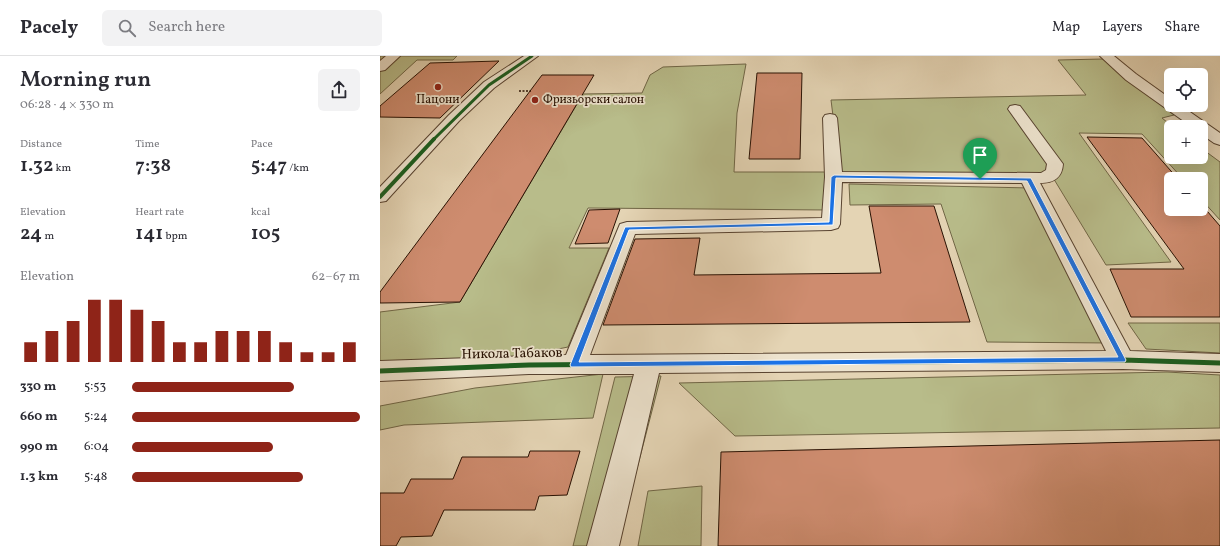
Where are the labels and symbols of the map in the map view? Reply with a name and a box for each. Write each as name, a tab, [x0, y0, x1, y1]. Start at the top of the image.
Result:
marker: Пацони	[433, 82, 443, 92]
place label: Пацони	[416, 92, 460, 108]
place label: Фризьорски салон	[543, 92, 644, 108]
marker: Фризьорски салон	[530, 95, 540, 105]
pin	[963, 138, 997, 179]
street label: Никола Табаков	[461, 344, 563, 364]

